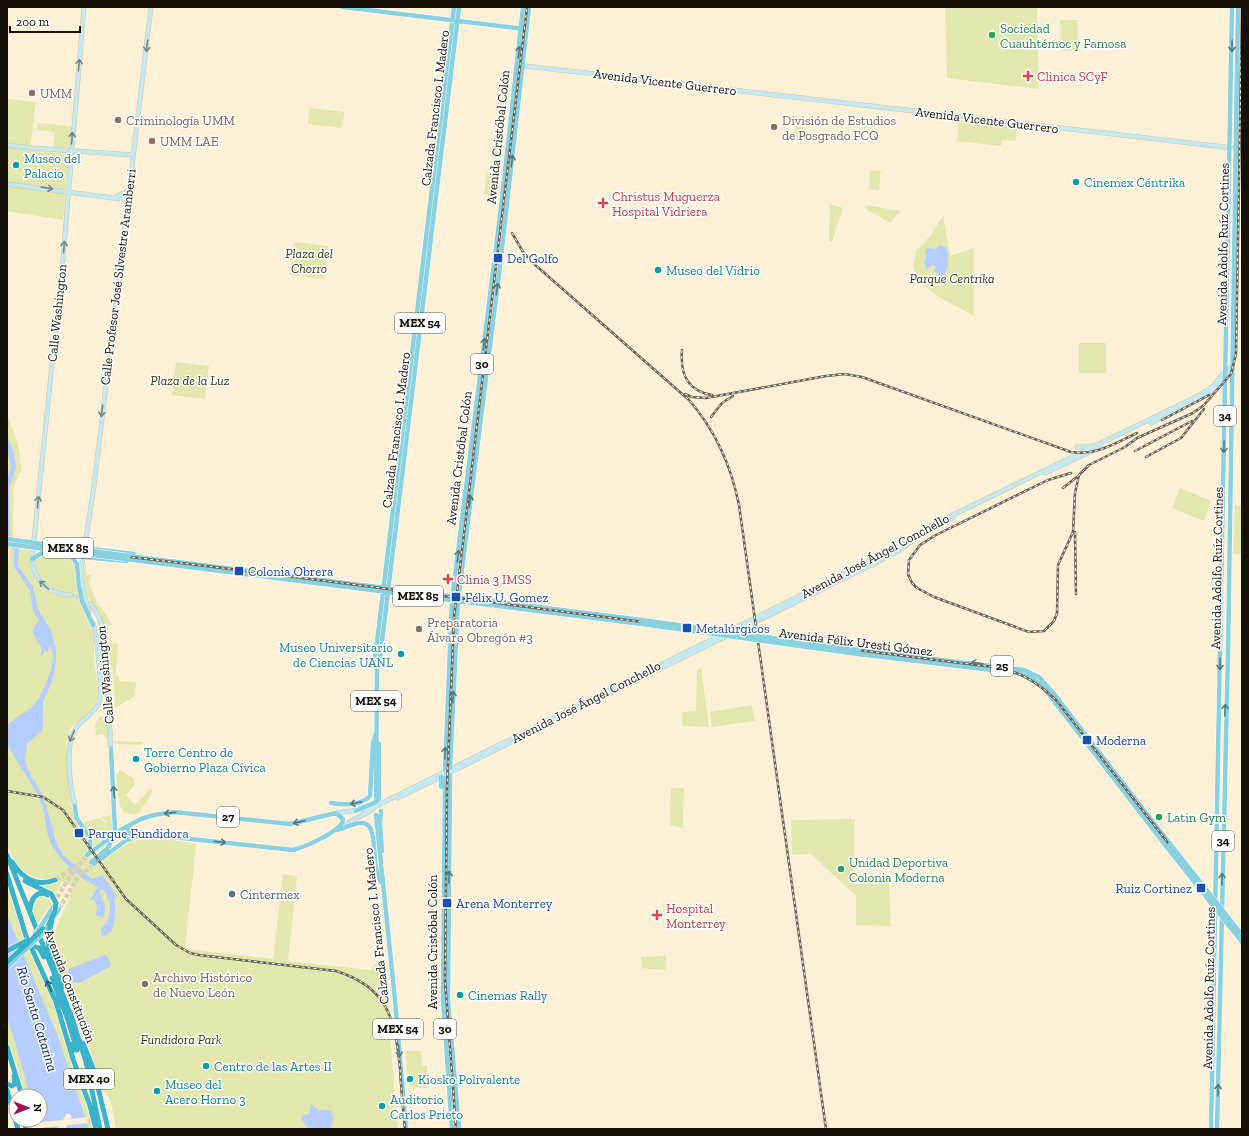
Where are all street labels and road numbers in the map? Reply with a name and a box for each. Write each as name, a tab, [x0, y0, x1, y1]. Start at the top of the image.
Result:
street label: Calzada Francisco I. Madero	[418, 29, 452, 187]
street label: Avenida Vicente Guerrero	[593, 66, 738, 98]
street label: Avenida Cristóbal Colón	[483, 69, 513, 205]
street label: Avenida Vicente Guerrero	[915, 104, 1060, 136]
street label: Avenida Adolfo Ruíz Cortines	[1214, 162, 1232, 326]
street label: Calle Profesor José Silvestre Aramberri	[97, 168, 139, 386]
street label: Calle Washington	[44, 263, 70, 363]
road number: MEX 54	[395, 313, 445, 333]
street label: Calzada Francisco I. Madero	[379, 351, 413, 509]
road number: 30	[471, 354, 493, 374]
street label: Avenida Cristóbal Colón	[443, 390, 475, 526]
road number: 34	[1214, 406, 1236, 426]
street label: Avenida Adolfo Ruíz Cortines	[1208, 486, 1226, 650]
street label: Avenida José Ángel Conchello	[799, 510, 952, 601]
road number: MEX 85	[43, 538, 93, 558]
road number: MEX 85	[393, 586, 443, 606]
street label: Calle Washington	[93, 625, 117, 725]
street label: Avenida Félix Uresti Gómez	[778, 625, 934, 659]
road number: 25	[991, 656, 1013, 676]
street label: Avenida José Ángel Conchello	[509, 658, 663, 746]
road number: MEX 54	[351, 691, 401, 711]
road number: 27	[217, 807, 239, 827]
road number: 34	[1212, 831, 1234, 851]
street label: Calzada Francisco I. Madero	[360, 847, 392, 1005]
street label: Avenida Cristóbal Colón	[425, 874, 440, 1009]
street label: Avenida Adolfo Ruíz Cortines	[1200, 906, 1218, 1070]
street label: Avenida Constitución	[41, 927, 99, 1045]
road number: MEX 54	[373, 1019, 423, 1039]
road number: 30	[434, 1019, 456, 1039]
road number: MEX 40	[64, 1069, 114, 1089]

